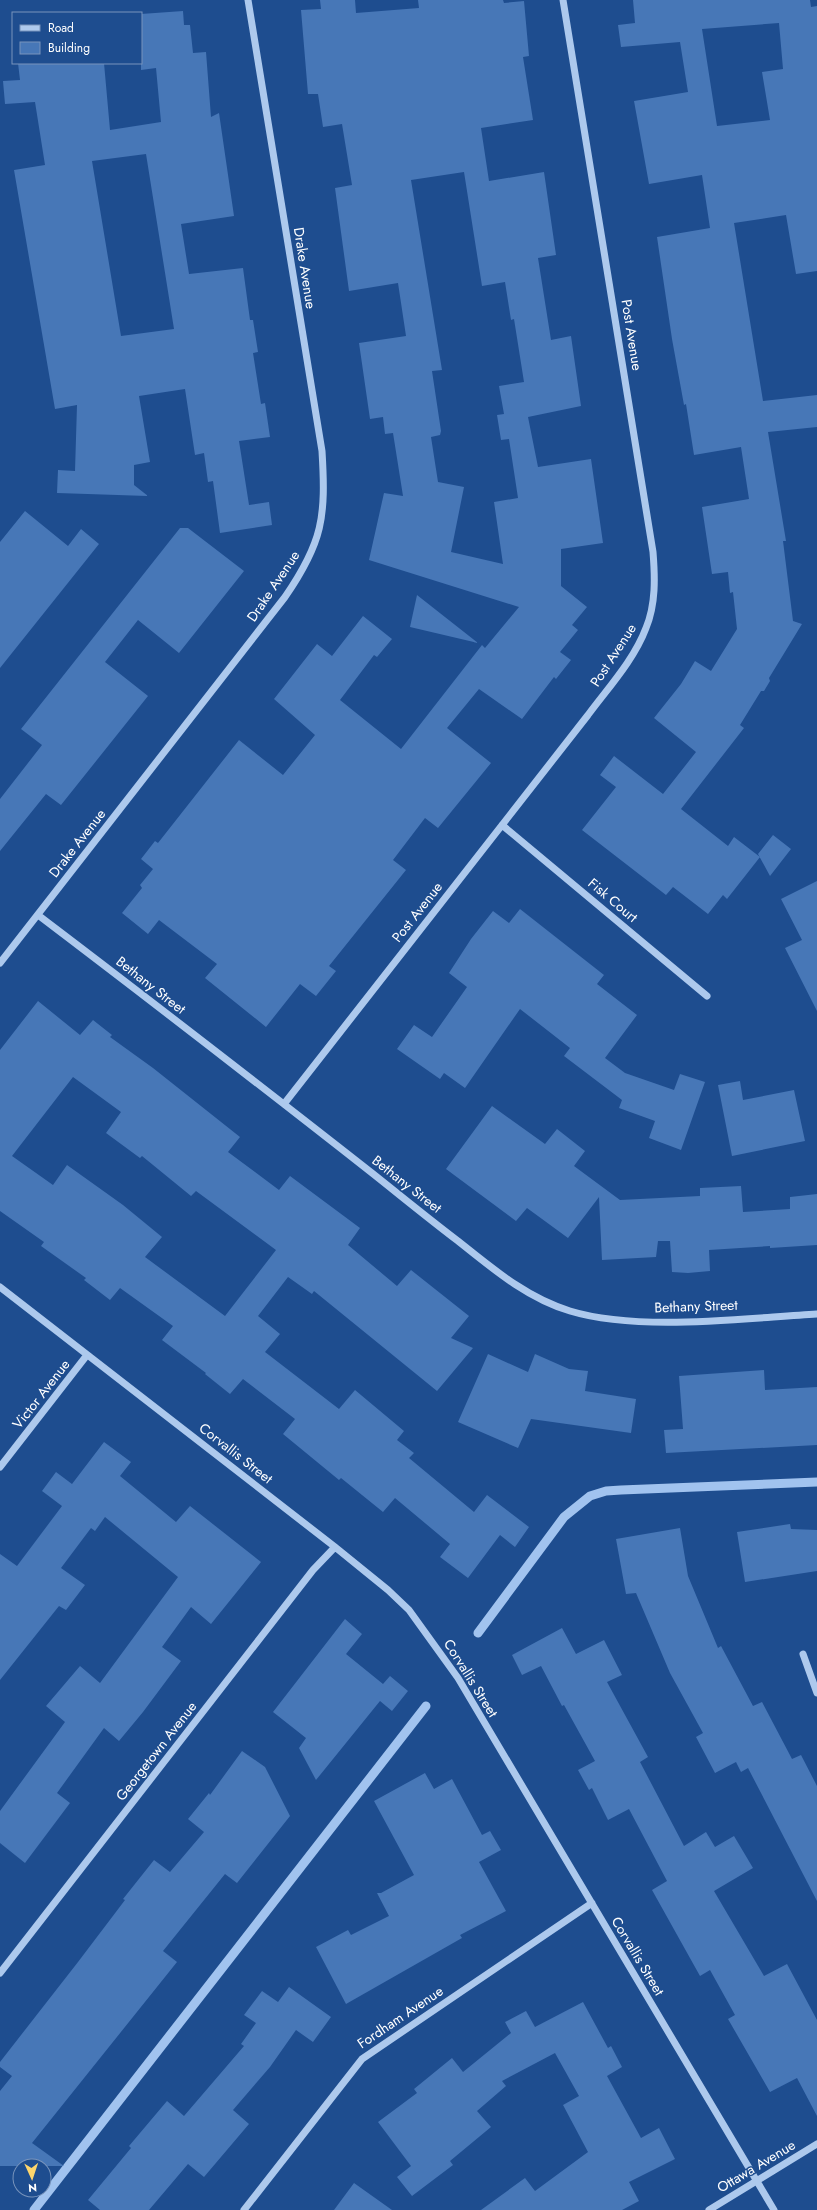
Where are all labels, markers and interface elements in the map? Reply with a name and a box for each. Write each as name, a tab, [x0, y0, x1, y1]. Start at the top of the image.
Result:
legend	[12, 12, 142, 64]
text: Road	[48, 19, 74, 37]
text: Building	[48, 39, 90, 57]
street label: Drake Avenue	[289, 226, 321, 310]
street label: Post Avenue	[617, 298, 647, 372]
street label: Drake Avenue	[242, 546, 304, 626]
street label: Post Avenue	[585, 619, 641, 691]
street label: Drake Avenue	[44, 805, 110, 881]
street label: Fisk Court	[584, 873, 643, 927]
street label: Post Avenue	[387, 878, 447, 946]
street label: Bethany Street	[112, 951, 191, 1019]
street label: Bethany Street	[368, 1150, 447, 1218]
street label: Bethany Street	[654, 1295, 739, 1317]
street label: Victor Avenue	[8, 1355, 74, 1433]
street label: Corvallis Street	[195, 1418, 278, 1489]
street label: Corvallis Street	[439, 1635, 503, 1721]
street label: Georgetown Avenue	[111, 1697, 201, 1805]
street label: Corvallis Street	[607, 1913, 670, 2000]
street label: Fordham Avenue	[353, 1981, 447, 2053]
street label: Ottawa Avenue	[713, 2135, 799, 2197]
north arrow	[12, 2158, 52, 2198]
text: N	[28, 2180, 37, 2196]

